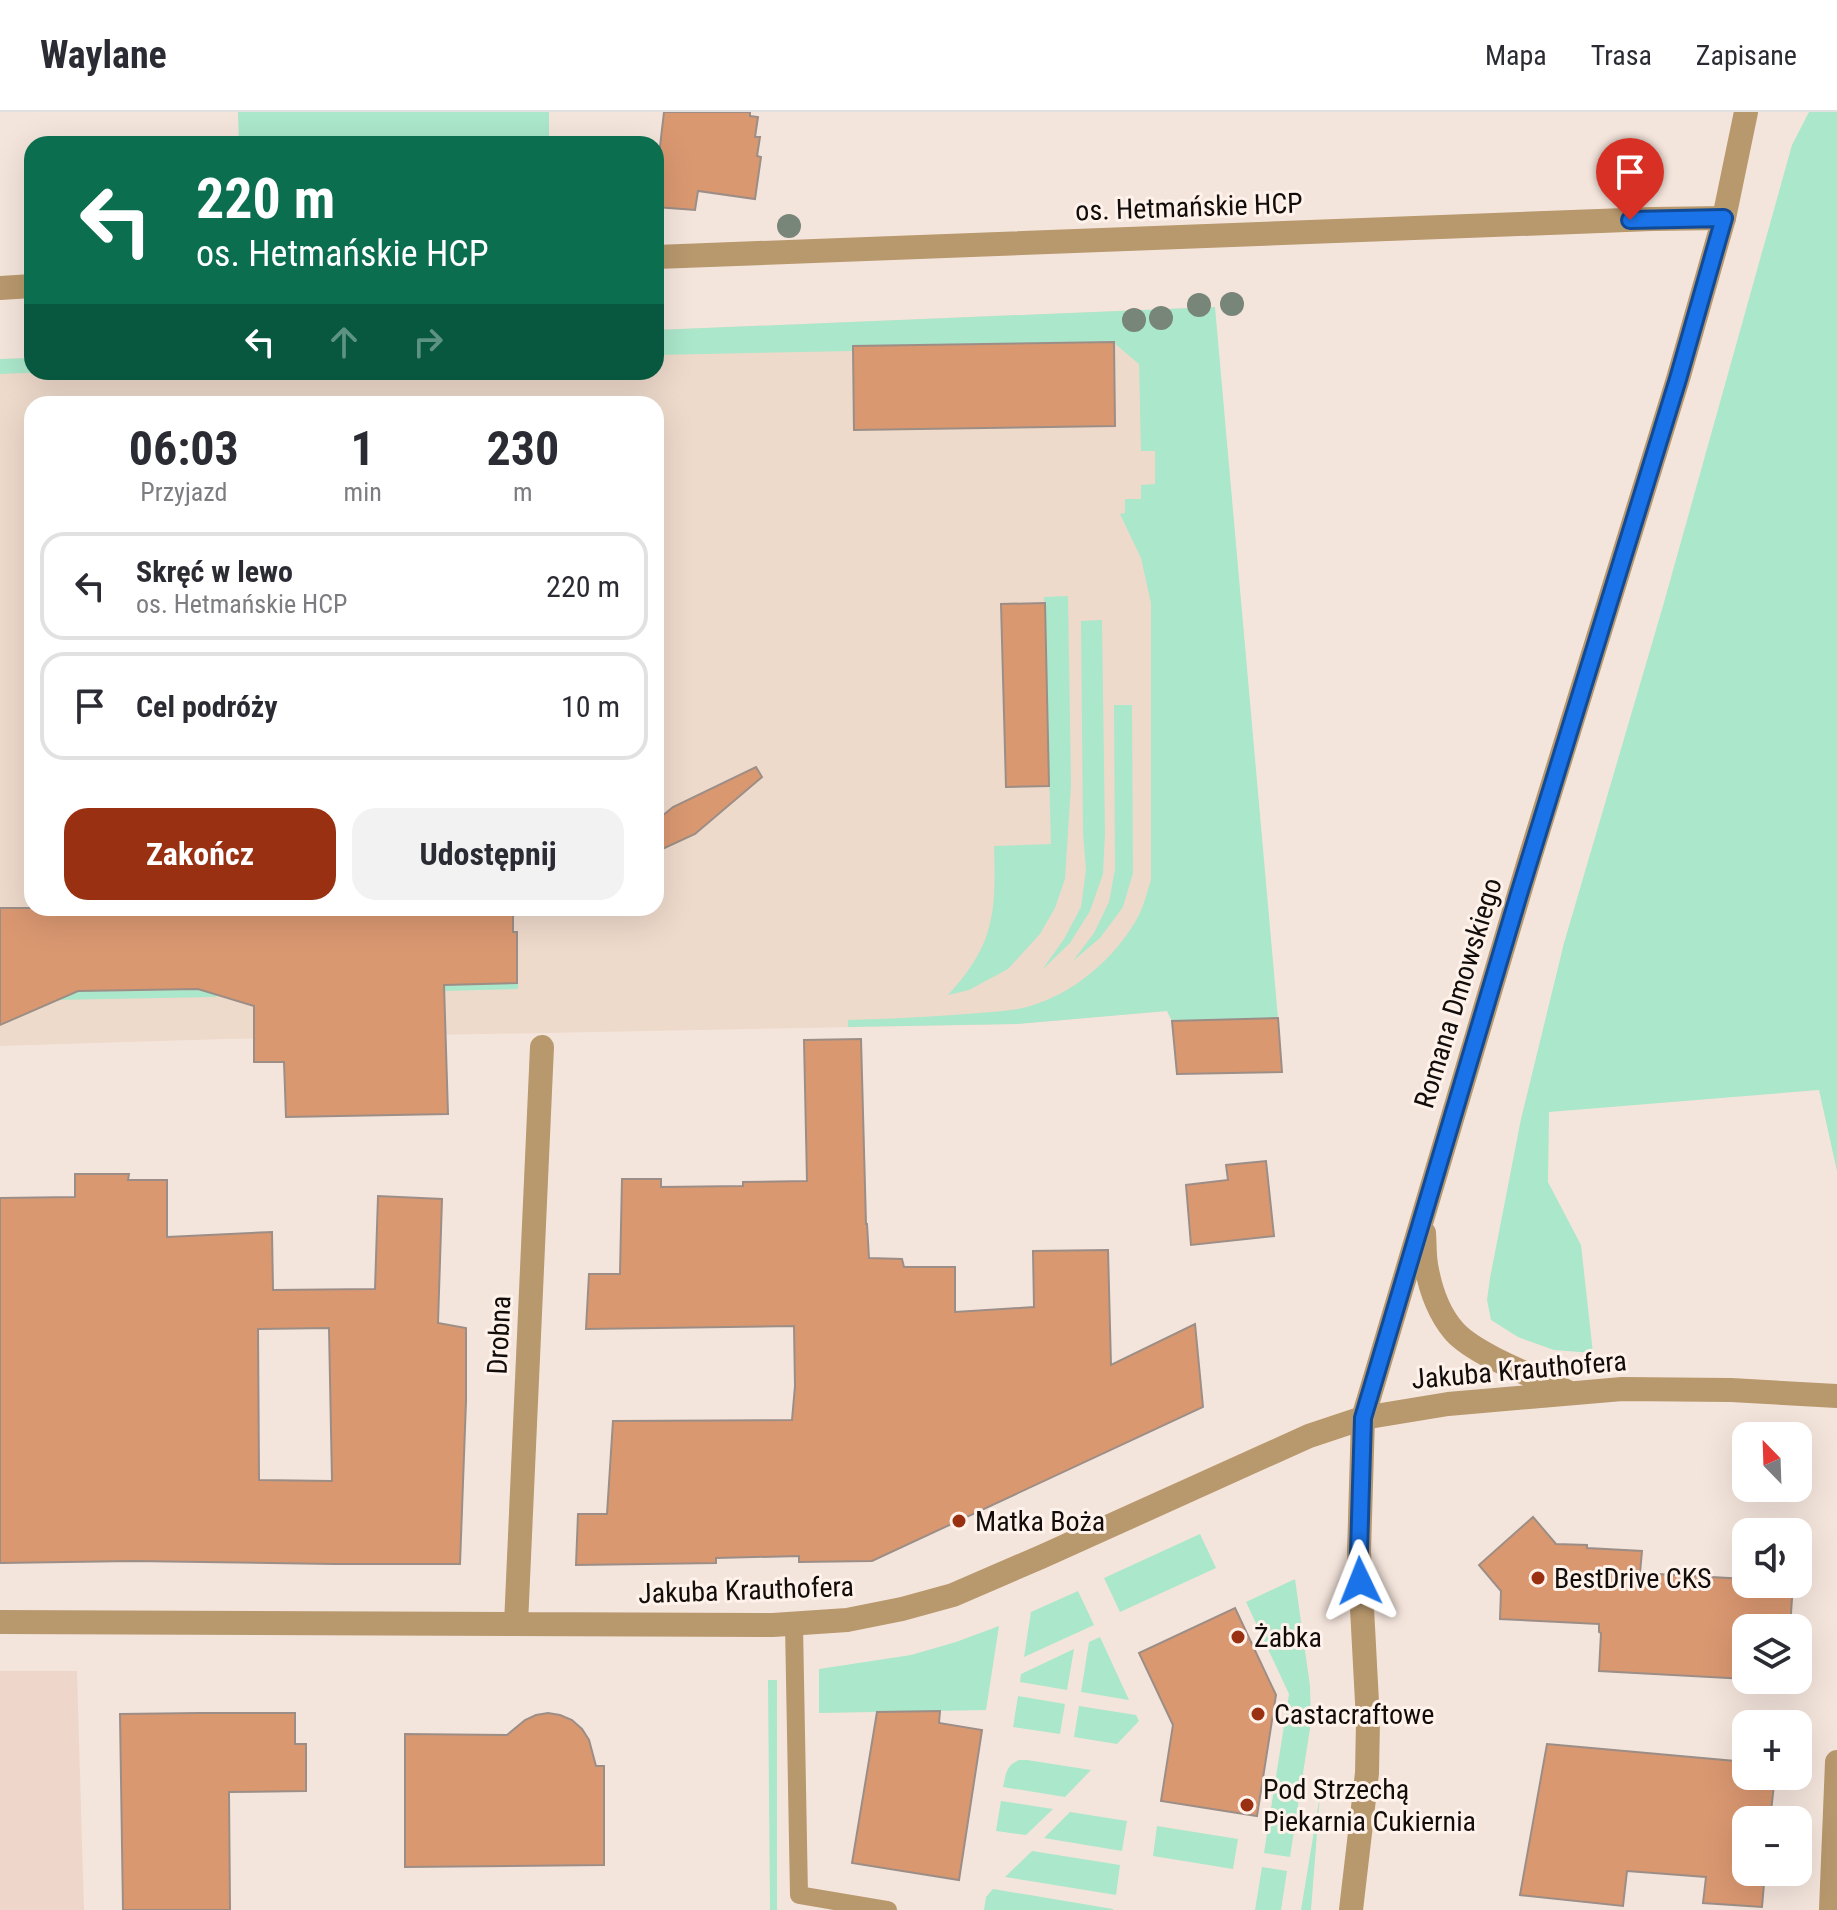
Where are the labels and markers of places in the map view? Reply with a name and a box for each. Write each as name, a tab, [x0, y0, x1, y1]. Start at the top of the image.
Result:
pin	[1596, 138, 1664, 220]
place label: Matka Boża	[975, 1505, 1105, 1538]
marker: Matka Boża	[950, 1512, 968, 1530]
place label: BestDrive CKS	[1554, 1562, 1711, 1595]
marker: BestDrive CKS	[1529, 1569, 1547, 1587]
place label: Żabka	[1254, 1621, 1322, 1654]
marker: Żabka	[1229, 1628, 1247, 1646]
place label: Castacraftowe	[1274, 1698, 1434, 1731]
marker: Castacraftowe	[1249, 1705, 1267, 1723]
place label: Pod Strzechą Piekarnia Cukiernia	[1263, 1773, 1476, 1838]
marker: Pod Strzechą Piekarnia Cukiernia	[1238, 1796, 1256, 1814]

